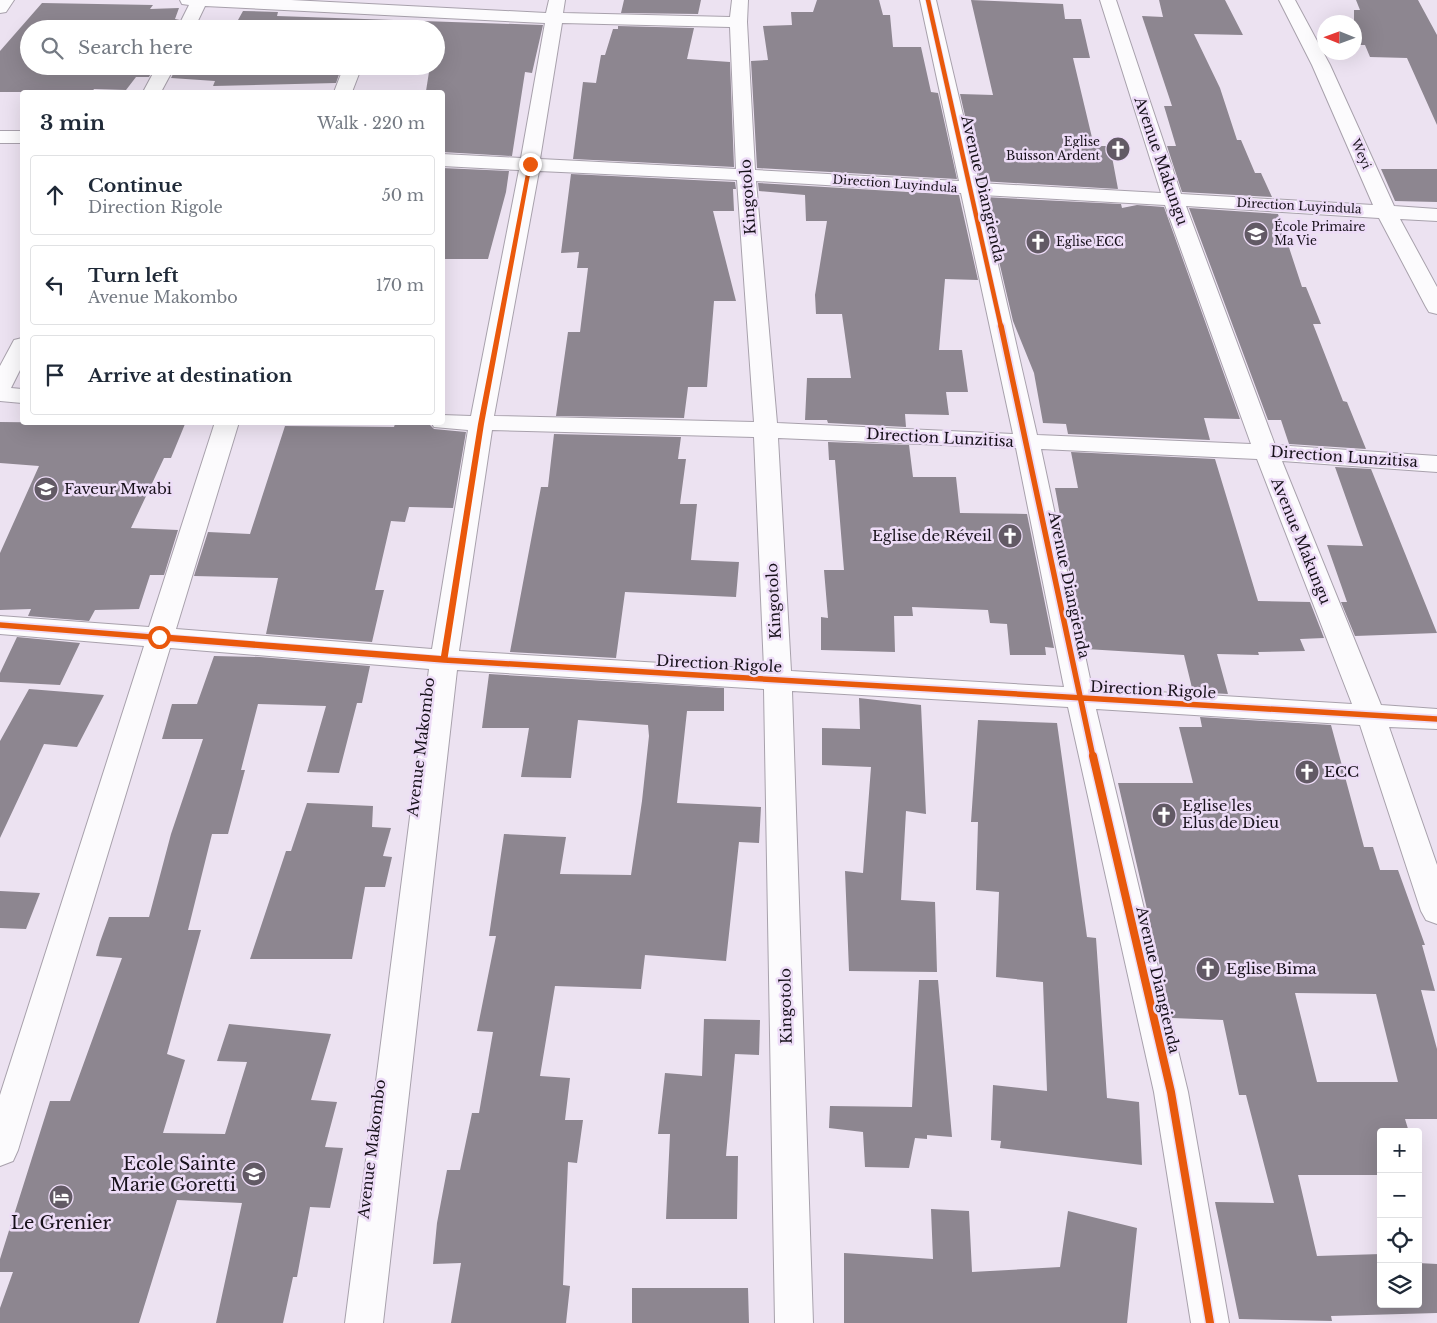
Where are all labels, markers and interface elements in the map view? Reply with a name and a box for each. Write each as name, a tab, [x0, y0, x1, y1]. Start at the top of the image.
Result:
north arrow	[1317, 15, 1362, 60]
search box	[20, 20, 445, 75]
icon: search	[38, 34, 66, 62]
text: Search here	[78, 36, 193, 59]
street label: Avenue Makungu	[1130, 93, 1192, 228]
text: 3 min	[40, 110, 105, 136]
text: Walk · 220 m	[317, 113, 425, 133]
street label: Avenue Diangienda	[957, 113, 1010, 265]
place label: Eglise Buisson Ardent	[1006, 134, 1100, 163]
street label: Weyi	[1348, 135, 1375, 171]
church icon: Eglise Buisson Ardent	[1105, 136, 1131, 162]
route end	[519, 153, 542, 176]
street label: Kingotolo	[735, 158, 760, 236]
street label: Direction Luyindula	[832, 172, 958, 195]
text: Continue	[88, 174, 183, 197]
icon: ahead	[41, 181, 69, 209]
text: 50 m	[382, 185, 424, 205]
street label: Direction Luyindula	[1236, 195, 1362, 216]
text: Direction Rigole	[88, 197, 223, 217]
place label: École Primaire Ma Vie	[1274, 218, 1365, 248]
school or university icon: École Primaire Ma Vie	[1243, 221, 1269, 247]
church icon: Eglise ECC	[1025, 229, 1051, 255]
place label: Eglise ECC	[1056, 234, 1124, 249]
text: Turn left	[88, 264, 179, 287]
icon: left	[41, 271, 69, 299]
text: 170 m	[376, 275, 424, 295]
text: Avenue Makombo	[88, 287, 238, 307]
icon: arrive	[41, 361, 69, 389]
text: Arrive at destination	[88, 364, 292, 387]
street label: Direction Lunzitisa	[866, 424, 1015, 451]
street label: Direction Lunzitisa	[1270, 442, 1419, 471]
street label: Avenue Makungu	[1267, 474, 1336, 607]
school or university icon: Faveur Mwabi	[33, 476, 59, 502]
place label: Faveur Mwabi	[64, 479, 172, 498]
street label: Avenue Diangienda	[1044, 509, 1095, 661]
church icon: Eglise de Réveil	[997, 523, 1023, 549]
place label: Eglise de Réveil	[872, 526, 992, 545]
street label: Kingotolo	[762, 562, 785, 639]
route start	[148, 626, 171, 649]
street label: Direction Rigole	[655, 651, 783, 676]
street label: Avenue Makombo	[402, 676, 439, 819]
street label: Direction Rigole	[1089, 677, 1217, 702]
church icon: ECC	[1294, 759, 1320, 785]
place label: ECC	[1324, 762, 1359, 781]
place label: Eglise les Elus de Dieu	[1182, 796, 1279, 832]
church icon: Eglise les Elus de Dieu	[1151, 802, 1177, 828]
street label: Avenue Diangienda	[1132, 904, 1185, 1056]
church icon: Eglise Bima	[1195, 956, 1221, 982]
place label: Eglise Bima	[1226, 959, 1317, 978]
street label: Kingotolo	[775, 968, 796, 1044]
street label: Avenue Makombo	[353, 1078, 390, 1221]
map controls	[1377, 1128, 1422, 1308]
button: +	[1377, 1128, 1422, 1173]
place label: Ecole Sainte Marie Goretti	[110, 1153, 236, 1196]
school or university icon: Ecole Sainte Marie Goretti	[241, 1161, 267, 1187]
button: −	[1377, 1173, 1422, 1218]
hotel icon: Le Grenier	[48, 1184, 74, 1210]
place label: Le Grenier	[11, 1212, 112, 1234]
button: locate	[1377, 1218, 1422, 1263]
button: layers	[1377, 1263, 1422, 1308]

